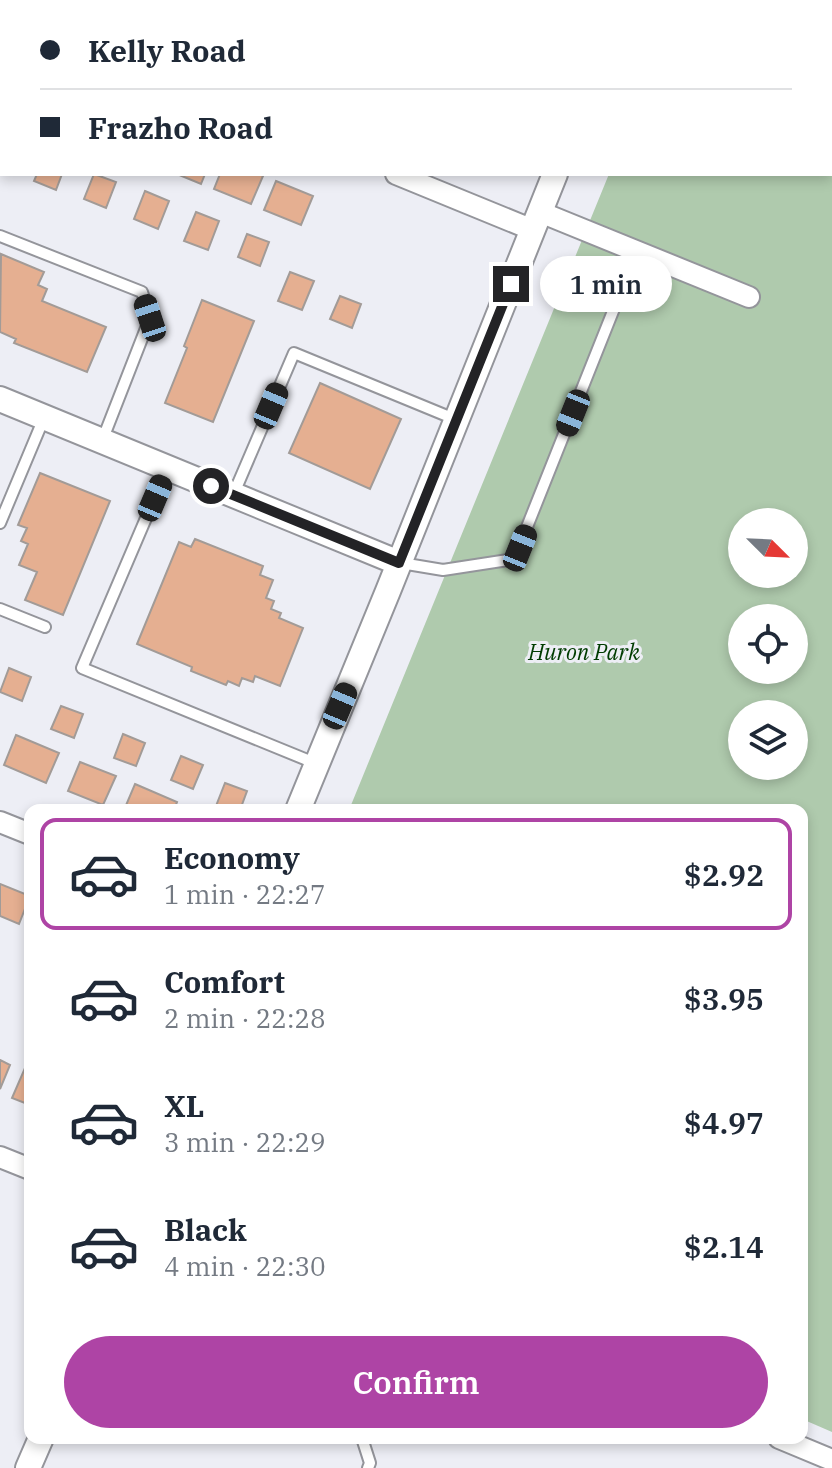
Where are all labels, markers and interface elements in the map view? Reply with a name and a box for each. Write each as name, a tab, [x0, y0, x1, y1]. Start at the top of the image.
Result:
text: Kelly Road	[88, 31, 246, 70]
text: Frazho Road	[88, 108, 273, 147]
callout: 1 min	[539, 256, 671, 312]
route end	[493, 266, 529, 302]
text: 1 min	[570, 267, 642, 301]
car	[131, 291, 169, 345]
car	[251, 379, 291, 433]
car	[553, 386, 593, 440]
route start	[193, 468, 229, 504]
car	[135, 471, 175, 525]
north arrow	[728, 508, 808, 588]
map controls	[728, 508, 808, 780]
car	[500, 521, 540, 575]
button: locate	[728, 604, 808, 684]
park label: Huron Park	[527, 637, 640, 666]
car	[320, 679, 360, 733]
button: layers	[728, 700, 808, 780]
icon: car	[68, 838, 140, 910]
text: Economy	[164, 838, 300, 877]
text: $2.92	[684, 855, 764, 894]
text: 1 min · 22:27	[164, 877, 326, 911]
icon: car	[68, 962, 140, 1034]
text: Comfort	[164, 962, 285, 1001]
text: $3.95	[684, 979, 764, 1018]
text: 2 min · 22:28	[164, 1001, 326, 1035]
icon: car	[68, 1086, 140, 1158]
text: XL	[164, 1086, 204, 1125]
text: $4.97	[684, 1103, 764, 1142]
text: 3 min · 22:29	[164, 1125, 326, 1159]
icon: car	[68, 1210, 140, 1282]
text: Black	[164, 1210, 247, 1249]
text: $2.14	[684, 1227, 764, 1266]
text: 4 min · 22:30	[164, 1249, 326, 1283]
button: Confirm	[64, 1336, 768, 1428]

